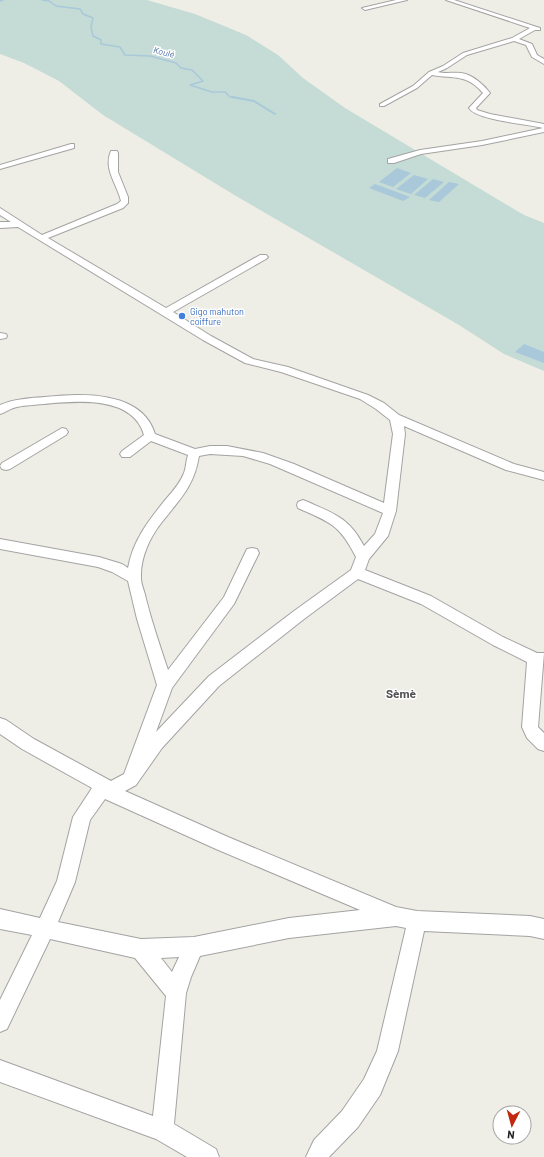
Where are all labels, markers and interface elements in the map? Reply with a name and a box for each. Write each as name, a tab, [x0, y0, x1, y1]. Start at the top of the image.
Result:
water label: Koulé	[152, 44, 176, 60]
place label: Gigo mahuton coiffure	[190, 306, 244, 327]
marker: Gigo mahuton coiffure	[177, 311, 187, 321]
district label: Sèmè	[386, 686, 417, 700]
north arrow	[492, 1105, 532, 1145]
text: N	[507, 1129, 515, 1142]

